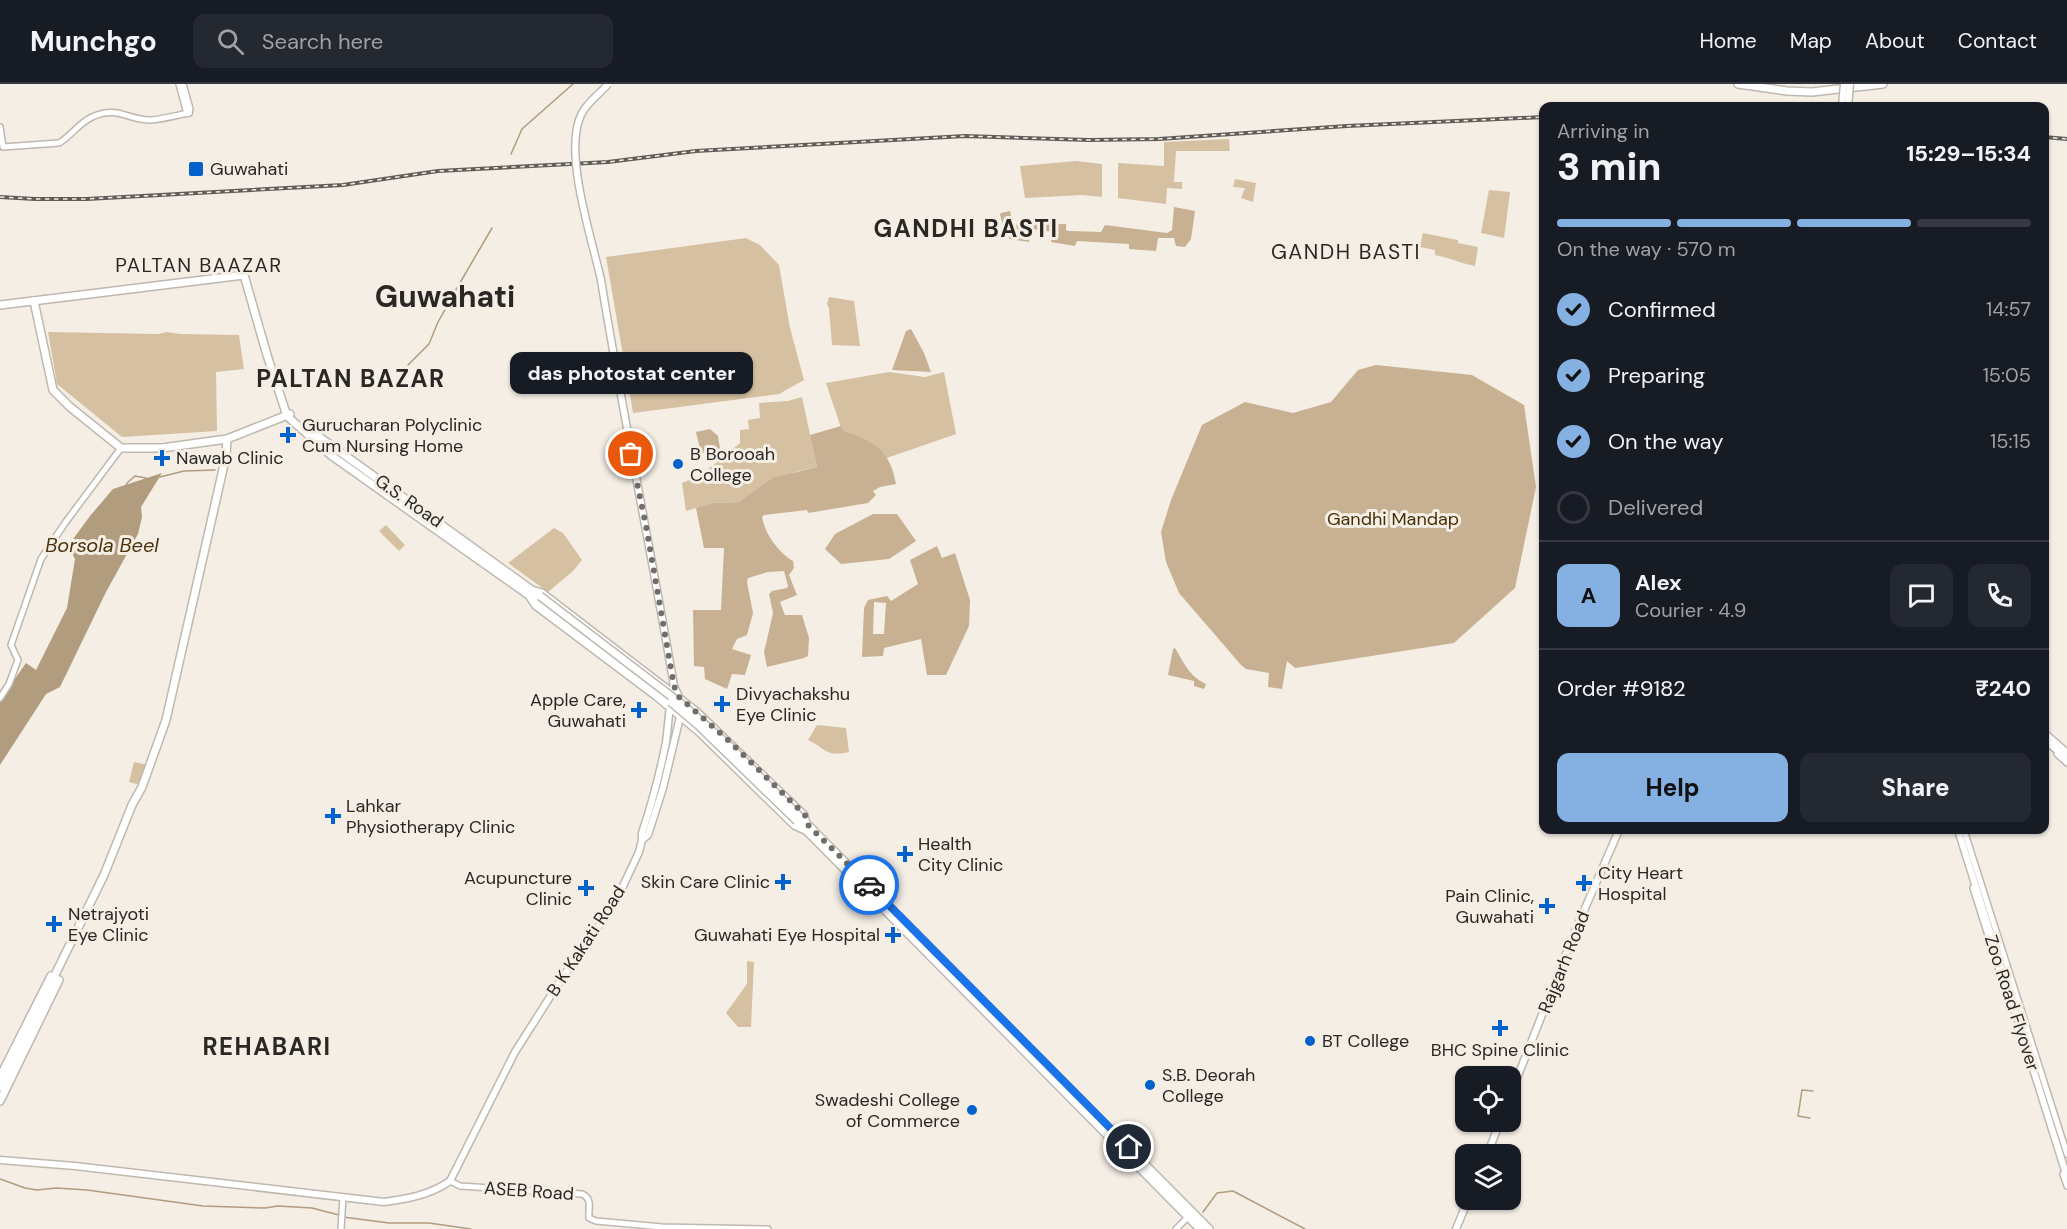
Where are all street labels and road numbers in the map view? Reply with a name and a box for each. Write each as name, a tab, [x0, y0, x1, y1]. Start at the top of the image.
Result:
street label: G.S. Road	[370, 469, 448, 533]
street label: B K Kakati Road	[541, 881, 631, 1001]
street label: Rajgarh Road	[1533, 907, 1595, 1017]
street label: Zoo Road Flyover	[1979, 932, 2045, 1074]
street label: ASEB Road	[483, 1176, 575, 1206]

